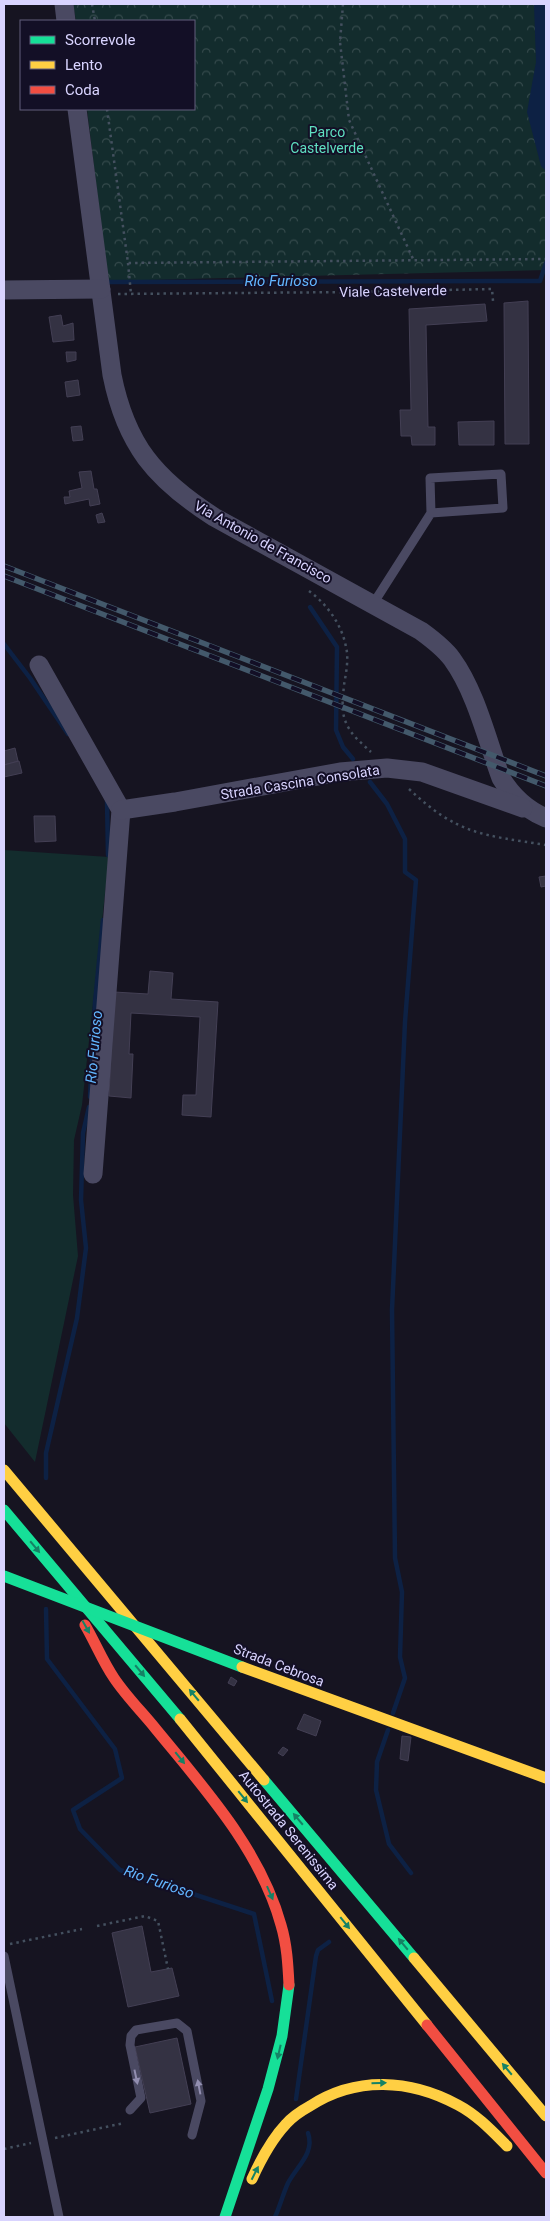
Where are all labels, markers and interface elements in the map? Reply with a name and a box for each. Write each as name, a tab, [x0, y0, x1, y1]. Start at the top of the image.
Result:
legend	[20, 20, 195, 110]
text: Scorrevole	[65, 31, 136, 49]
text: Lento	[65, 56, 103, 74]
text: Coda	[65, 81, 100, 99]
park label: Parco Castelverde	[290, 124, 364, 156]
water label: Rio Furioso	[245, 272, 317, 290]
street label: Viale Castelverde	[339, 282, 447, 300]
street label: Via Antonio de Francisco	[191, 497, 335, 587]
street label: Strada Cascina Consolata	[219, 762, 381, 802]
water label: Rio Furioso	[82, 1010, 106, 1084]
one-way arrow	[30, 1540, 41, 1553]
one-way arrow	[82, 1619, 90, 1634]
street label: Strada Cebrosa	[231, 1640, 327, 1690]
one-way arrow	[134, 1665, 145, 1678]
one-way arrow	[189, 1688, 200, 1701]
one-way arrow	[175, 1752, 186, 1765]
street label: Autostrada Serenissima	[236, 1767, 342, 1893]
one-way arrow	[237, 1790, 248, 1803]
one-way arrow	[293, 1813, 304, 1826]
water label: Rio Furioso	[122, 1862, 196, 1902]
one-way arrow	[266, 1886, 274, 1900]
one-way arrow	[339, 1917, 350, 1930]
one-way arrow	[397, 1938, 408, 1951]
one-way arrow	[275, 2045, 283, 2060]
one-way arrow	[501, 2063, 513, 2075]
one-way arrow	[133, 2070, 141, 2086]
one-way arrow	[194, 2079, 202, 2095]
one-way arrow	[372, 2079, 388, 2087]
one-way arrow	[251, 2165, 259, 2180]

